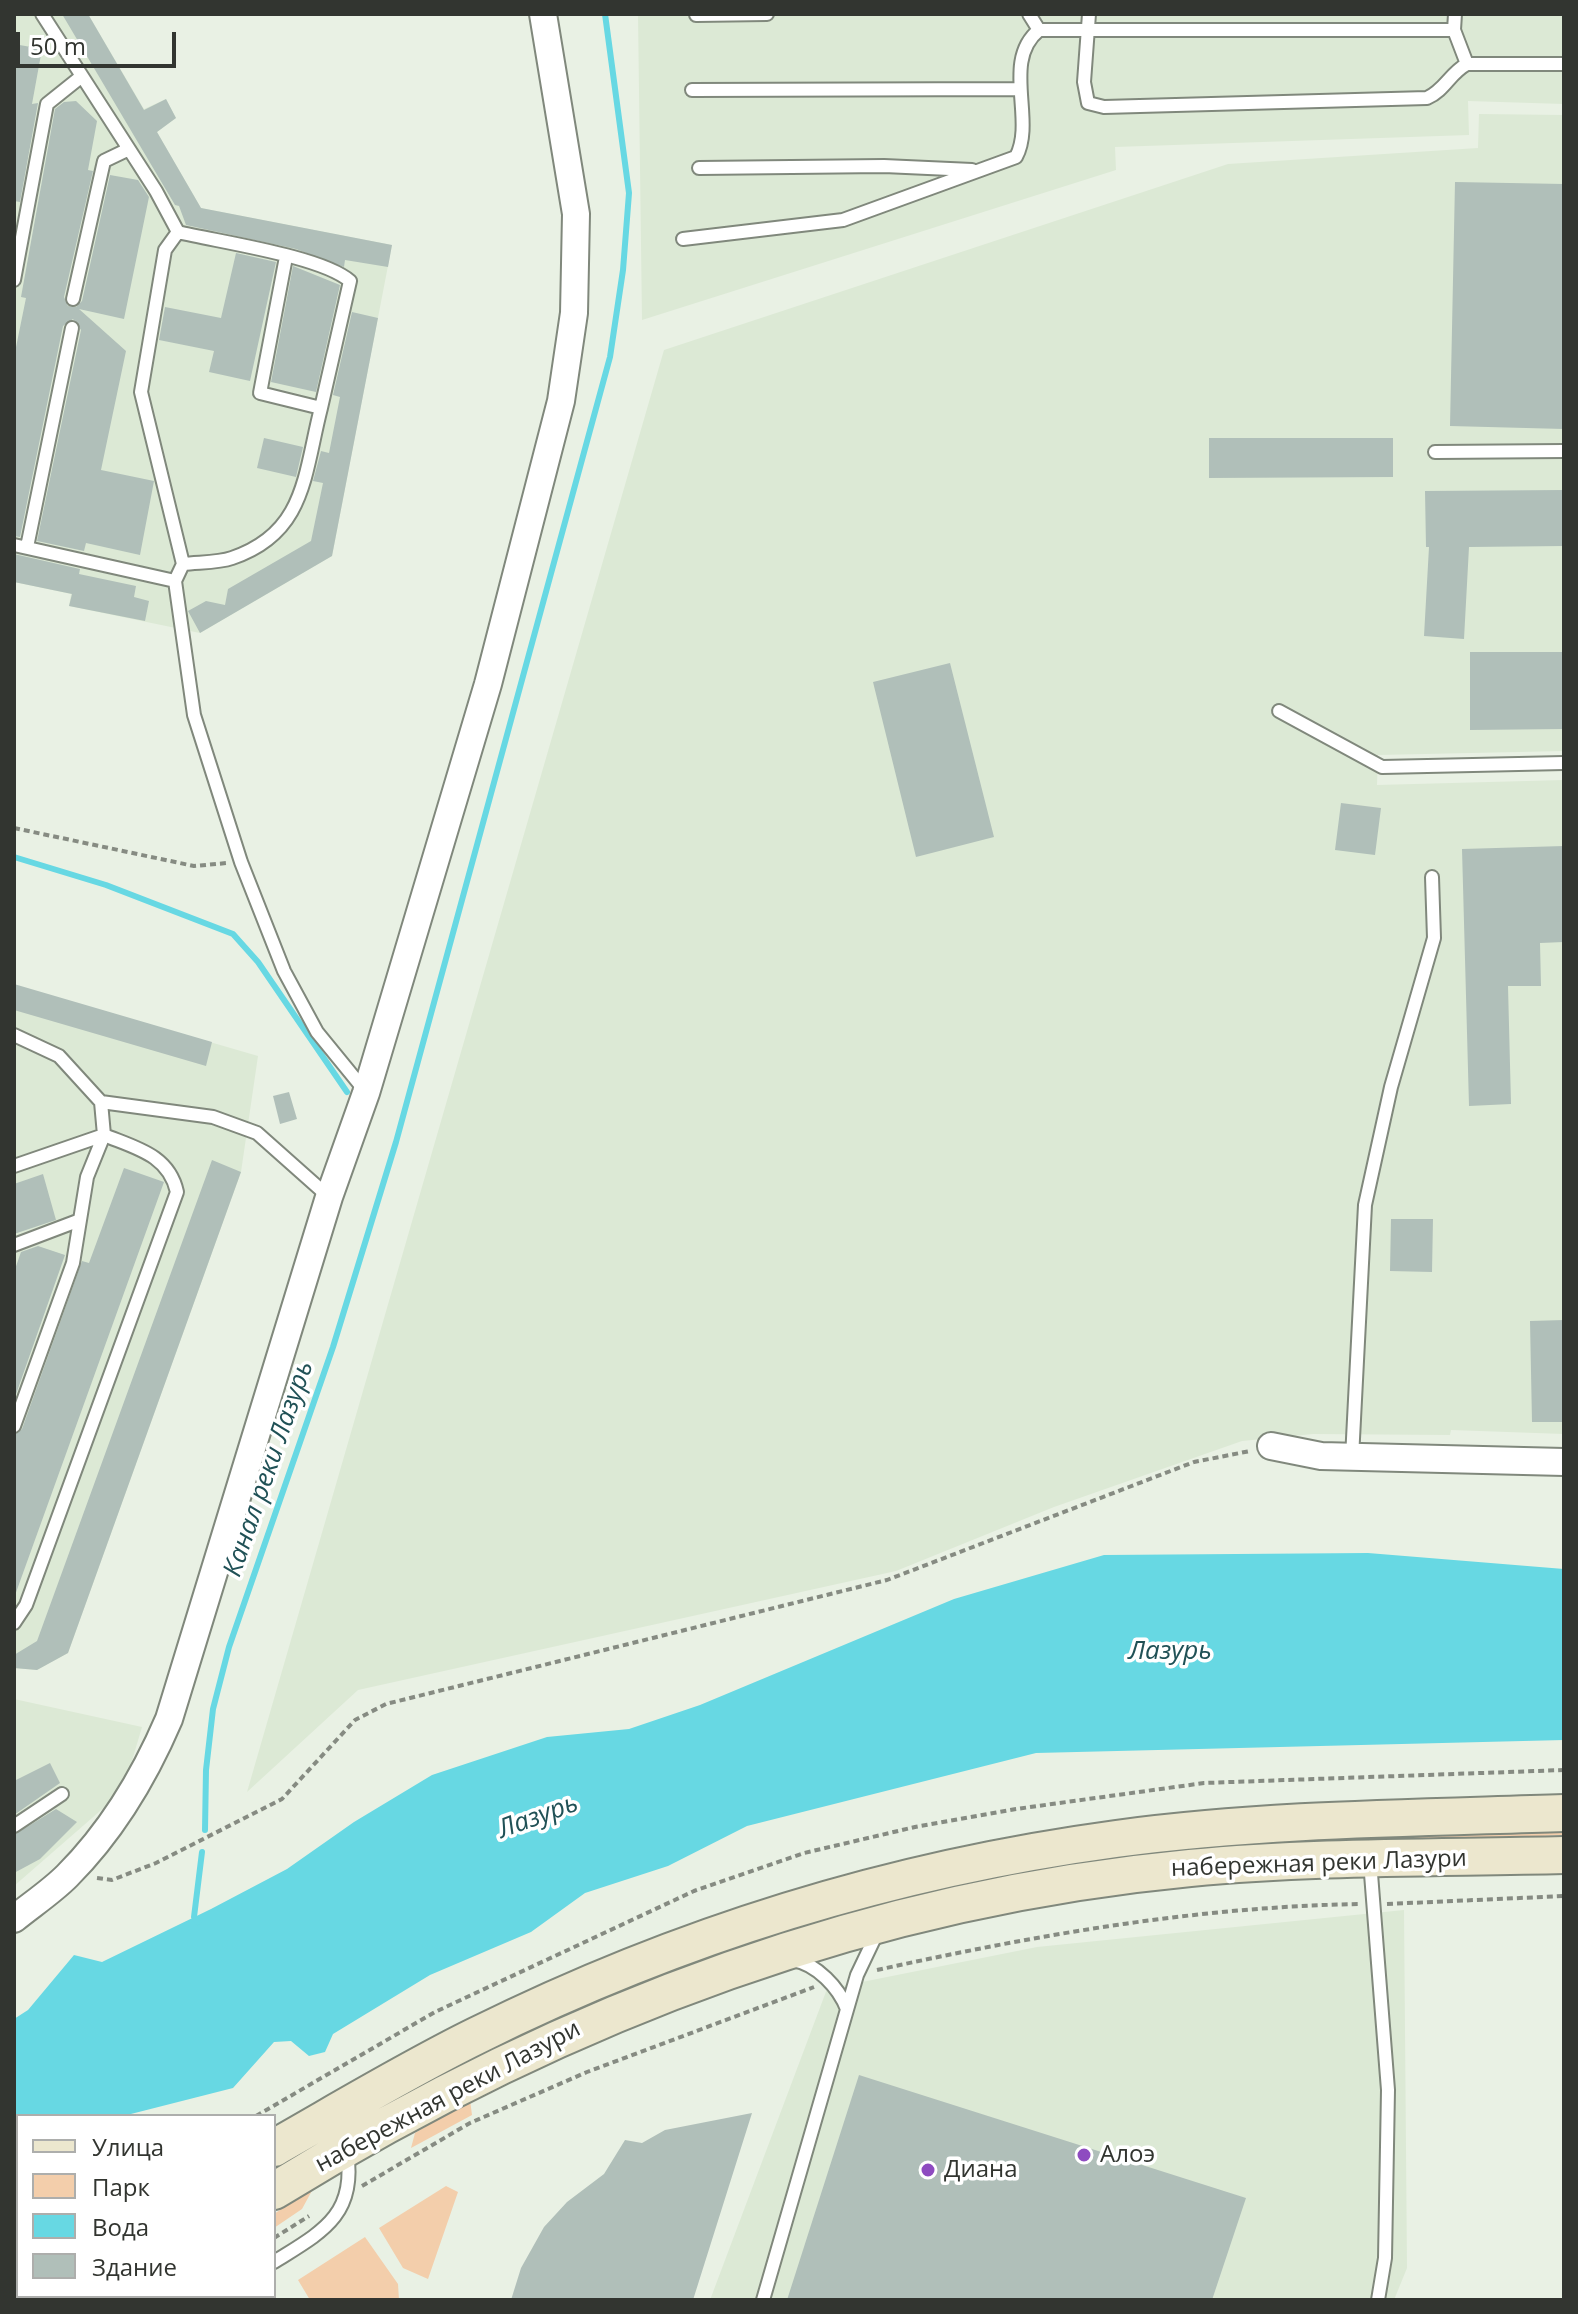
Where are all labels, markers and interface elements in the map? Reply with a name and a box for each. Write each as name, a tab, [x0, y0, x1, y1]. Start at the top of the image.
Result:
scale bar	[20, 16, 180, 66]
text: 50 m	[30, 29, 86, 62]
water label: Канал реки Лазурь	[217, 1357, 321, 1581]
water label: Лазурь	[1128, 1636, 1212, 1668]
water label: Лазурь	[493, 1788, 583, 1846]
street label: набережная реки Лазури	[1171, 1844, 1467, 1884]
street label: набережная реки Лазури	[311, 2015, 585, 2179]
legend	[16, 2114, 276, 2298]
text: Улица	[92, 2130, 164, 2163]
place label: Алоэ	[1100, 2141, 1155, 2169]
marker: Алоэ	[1075, 2146, 1093, 2164]
place label: Диана	[944, 2156, 1018, 2184]
marker: Диана	[919, 2161, 937, 2179]
text: Парк	[92, 2170, 150, 2203]
text: Вода	[92, 2210, 149, 2243]
text: Здание	[92, 2250, 177, 2283]

